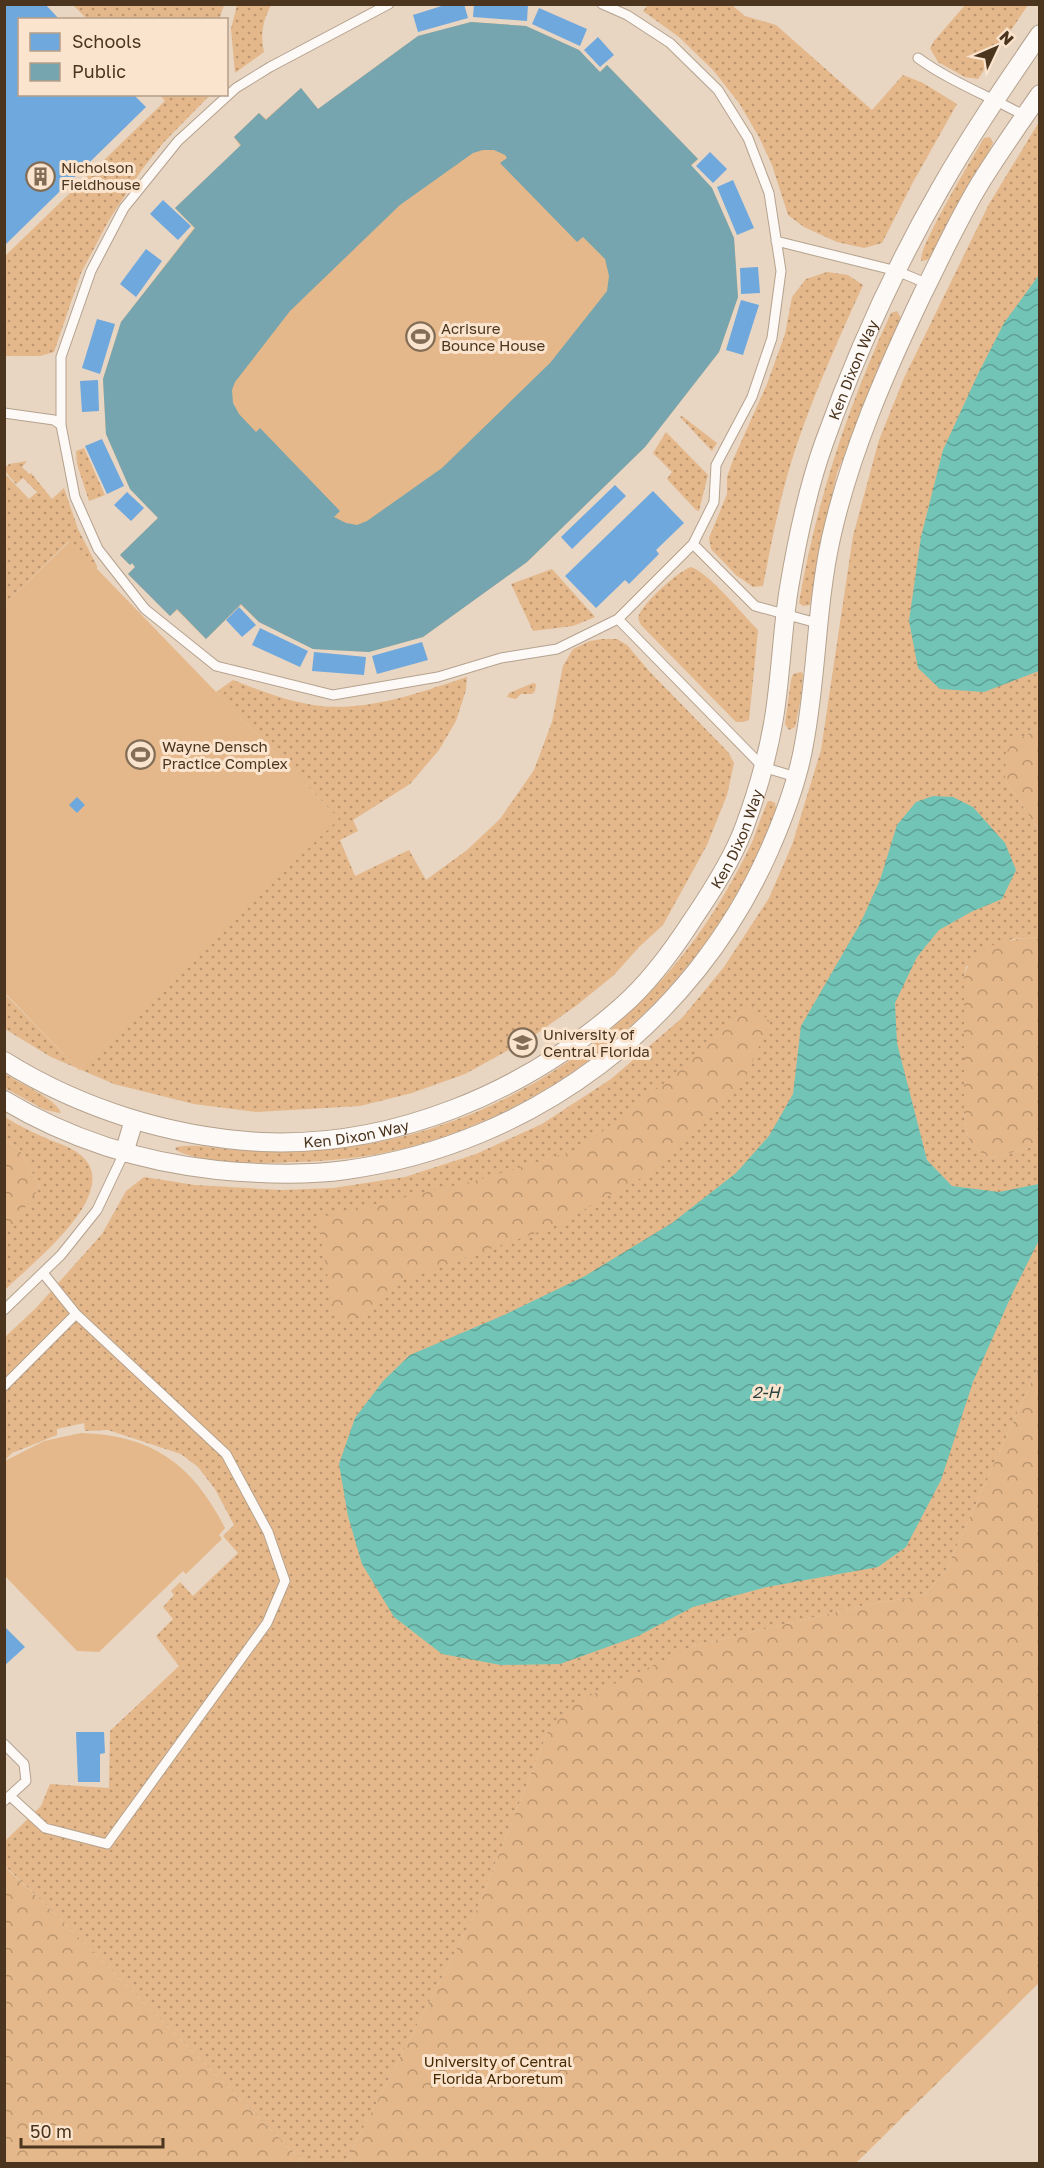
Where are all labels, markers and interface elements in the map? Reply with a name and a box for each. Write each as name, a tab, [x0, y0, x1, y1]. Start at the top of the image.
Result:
legend	[18, 18, 228, 96]
north arrow	[966, 18, 1026, 78]
text: N	[995, 26, 1018, 49]
text: Schools	[72, 30, 141, 52]
text: Public	[72, 60, 126, 82]
place label: Nicholson Fieldhouse	[61, 158, 141, 193]
building icon: Nicholson Fieldhouse	[24, 160, 56, 192]
street label: Ken Dixon Way	[824, 316, 882, 422]
place label: Acrisure Bounce House	[441, 319, 545, 354]
sports icon: Acrisure Bounce House	[404, 321, 436, 353]
place label: Wayne Densch Practice Complex	[162, 737, 288, 772]
sports icon: Wayne Densch Practice Complex	[125, 739, 157, 771]
street label: Ken Dixon Way	[706, 786, 766, 891]
place label: University of Central Florida	[543, 1025, 650, 1060]
school or university icon: University of Central Florida	[506, 1027, 538, 1059]
street label: Ken Dixon Way	[303, 1115, 411, 1151]
water label: 2-H	[752, 1382, 782, 1402]
park label: University of Central Florida Arboretum	[424, 2052, 572, 2087]
scale bar	[21, 2111, 164, 2149]
text: 50 m	[30, 2120, 72, 2142]

